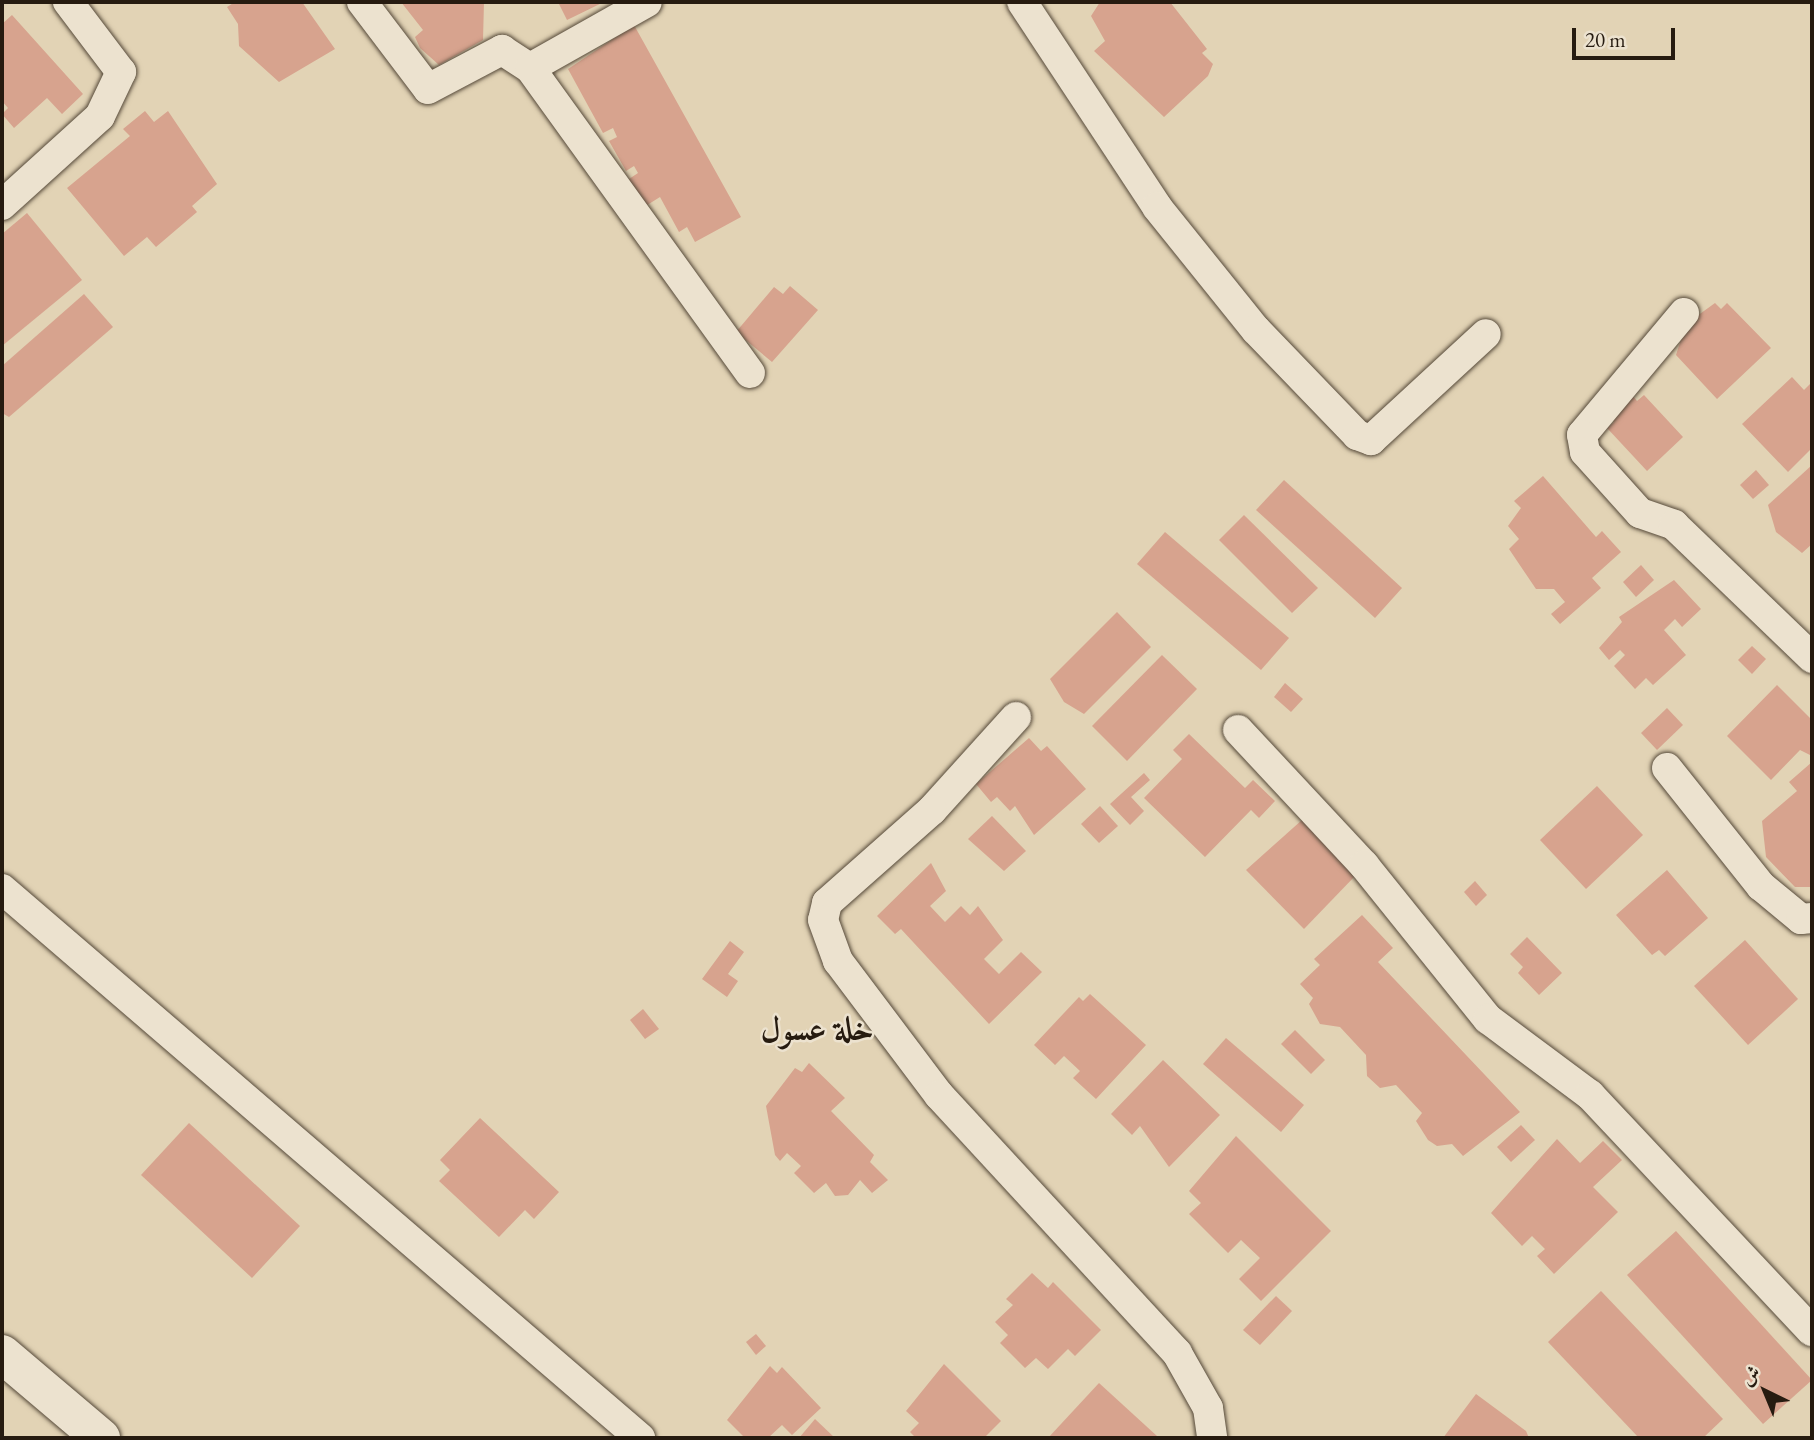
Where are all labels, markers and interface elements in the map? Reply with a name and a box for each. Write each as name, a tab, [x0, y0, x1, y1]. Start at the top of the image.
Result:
scale bar	[1576, 14, 1679, 58]
text: 20 m	[1585, 26, 1626, 53]
district label: خلة عسول	[760, 1009, 874, 1049]
north arrow	[1730, 1356, 1800, 1426]
text: ش	[1735, 1360, 1766, 1391]

